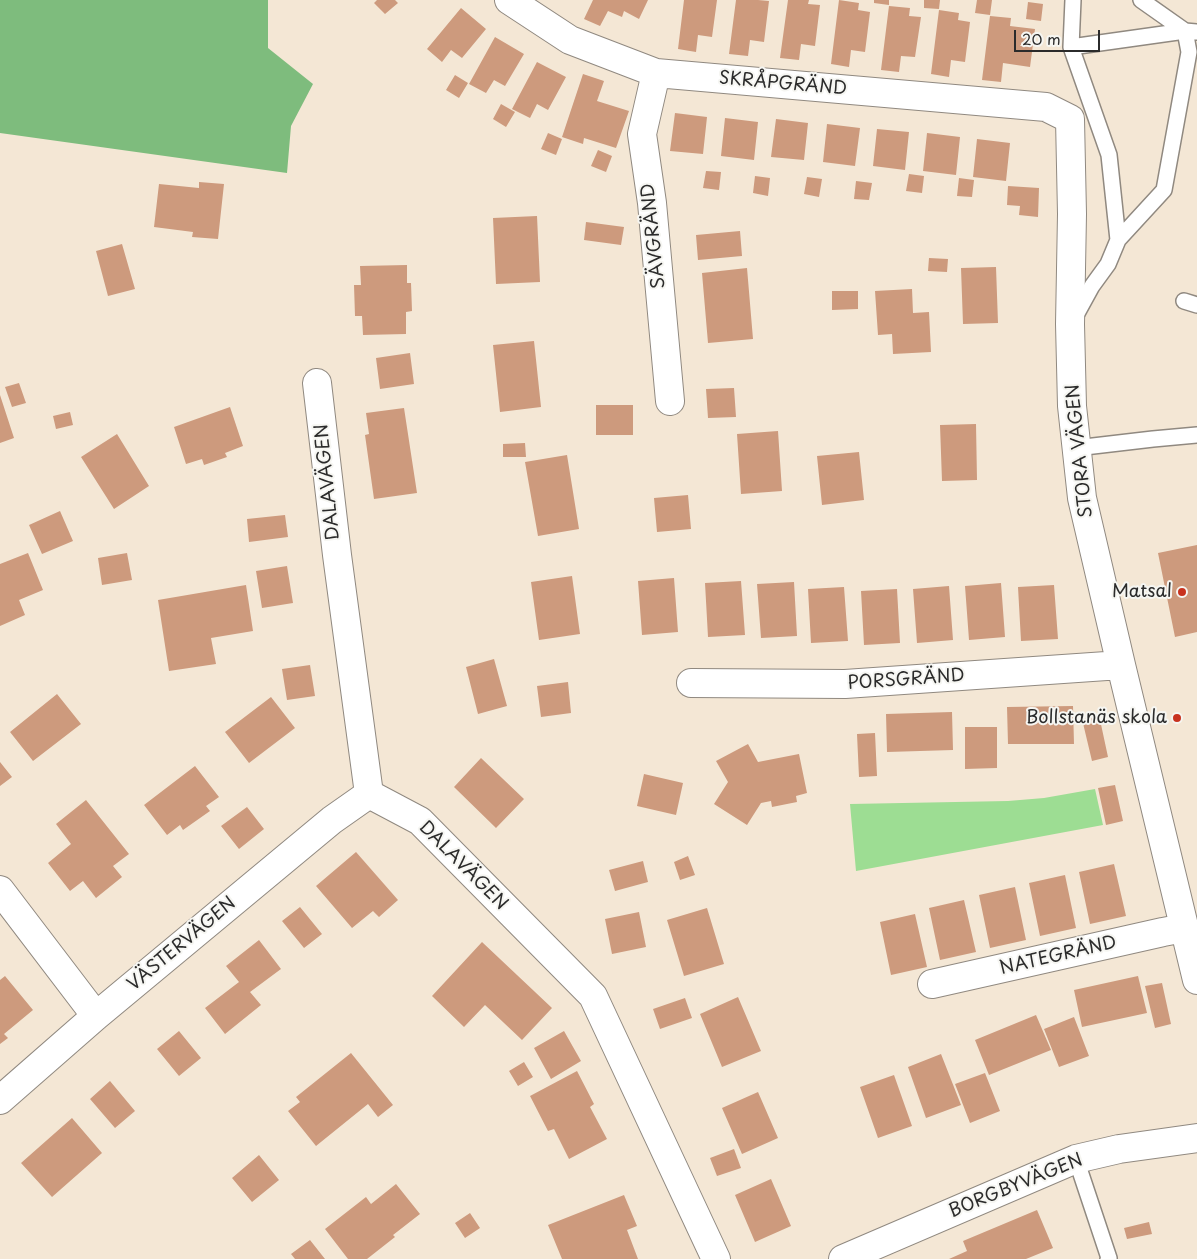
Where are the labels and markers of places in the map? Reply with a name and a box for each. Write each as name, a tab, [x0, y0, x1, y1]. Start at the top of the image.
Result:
place label: Matsal	[1112, 581, 1172, 603]
marker: Matsal	[1176, 586, 1188, 598]
place label: Bollstanäs skola	[1026, 707, 1167, 729]
marker: Bollstanäs skola	[1171, 712, 1183, 724]

